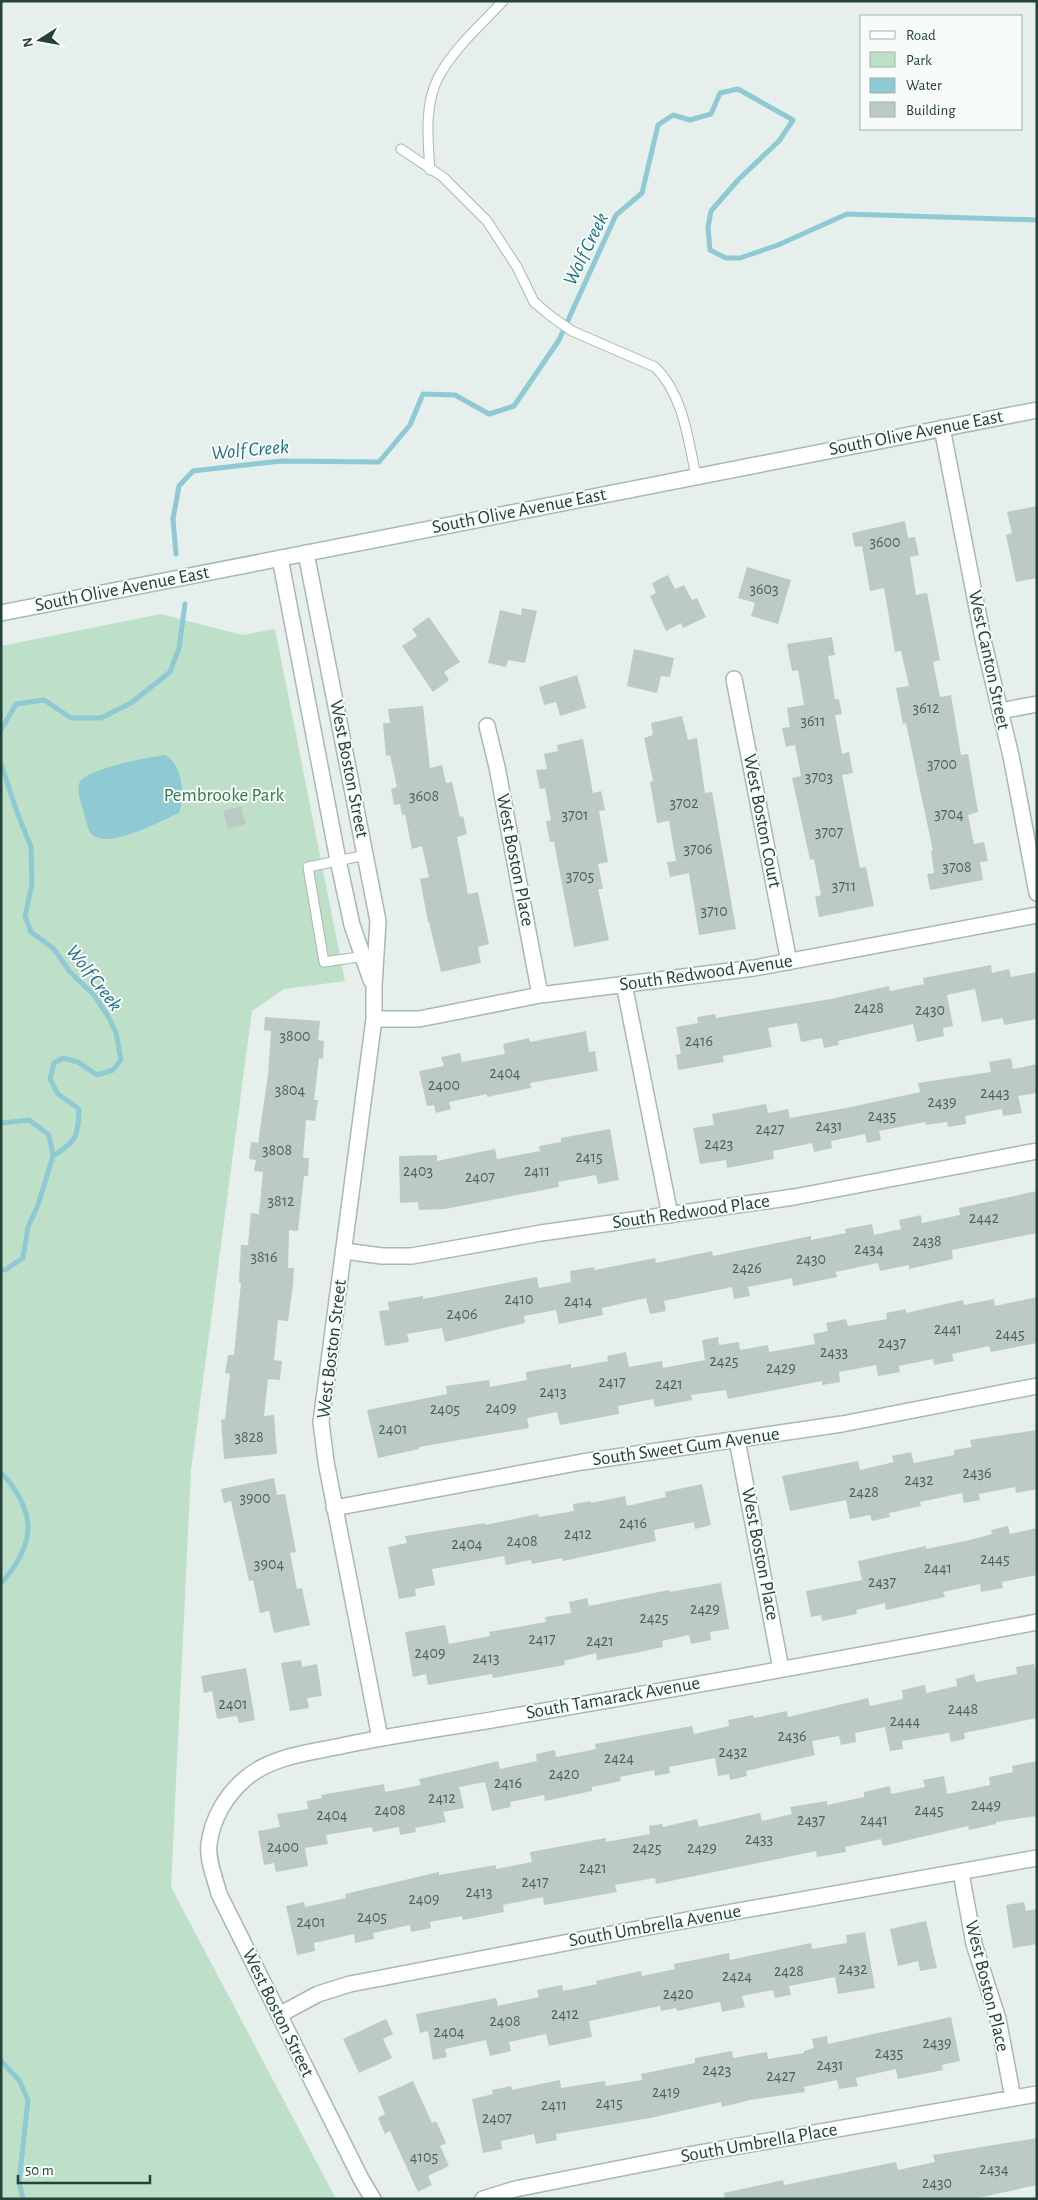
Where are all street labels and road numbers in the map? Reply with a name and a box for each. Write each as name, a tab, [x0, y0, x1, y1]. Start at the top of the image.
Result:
street label: South Olive Avenue East	[827, 407, 1005, 459]
street label: South Olive Avenue East	[430, 485, 608, 537]
street label: South Olive Avenue East	[33, 563, 211, 615]
street label: West Canton Street	[965, 589, 1013, 731]
street label: West Boston Street	[326, 698, 372, 840]
street label: West Boston Court	[740, 752, 784, 890]
street label: West Boston Place	[493, 792, 537, 928]
street label: South Redwood Avenue	[618, 951, 794, 995]
street label: South Redwood Place	[611, 1192, 771, 1232]
street label: West Boston Street	[314, 1278, 350, 1420]
street label: South Sweet Gum Avenue	[591, 1424, 781, 1470]
street label: West Boston Place	[738, 1486, 782, 1622]
street label: South Tamarack Avenue	[525, 1673, 701, 1723]
street label: South Umbrella Avenue	[567, 1901, 743, 1951]
street label: West Boston Place	[961, 1918, 1013, 2054]
street label: West Boston Street	[239, 1946, 317, 2080]
street label: South Umbrella Place	[679, 2120, 839, 2166]

